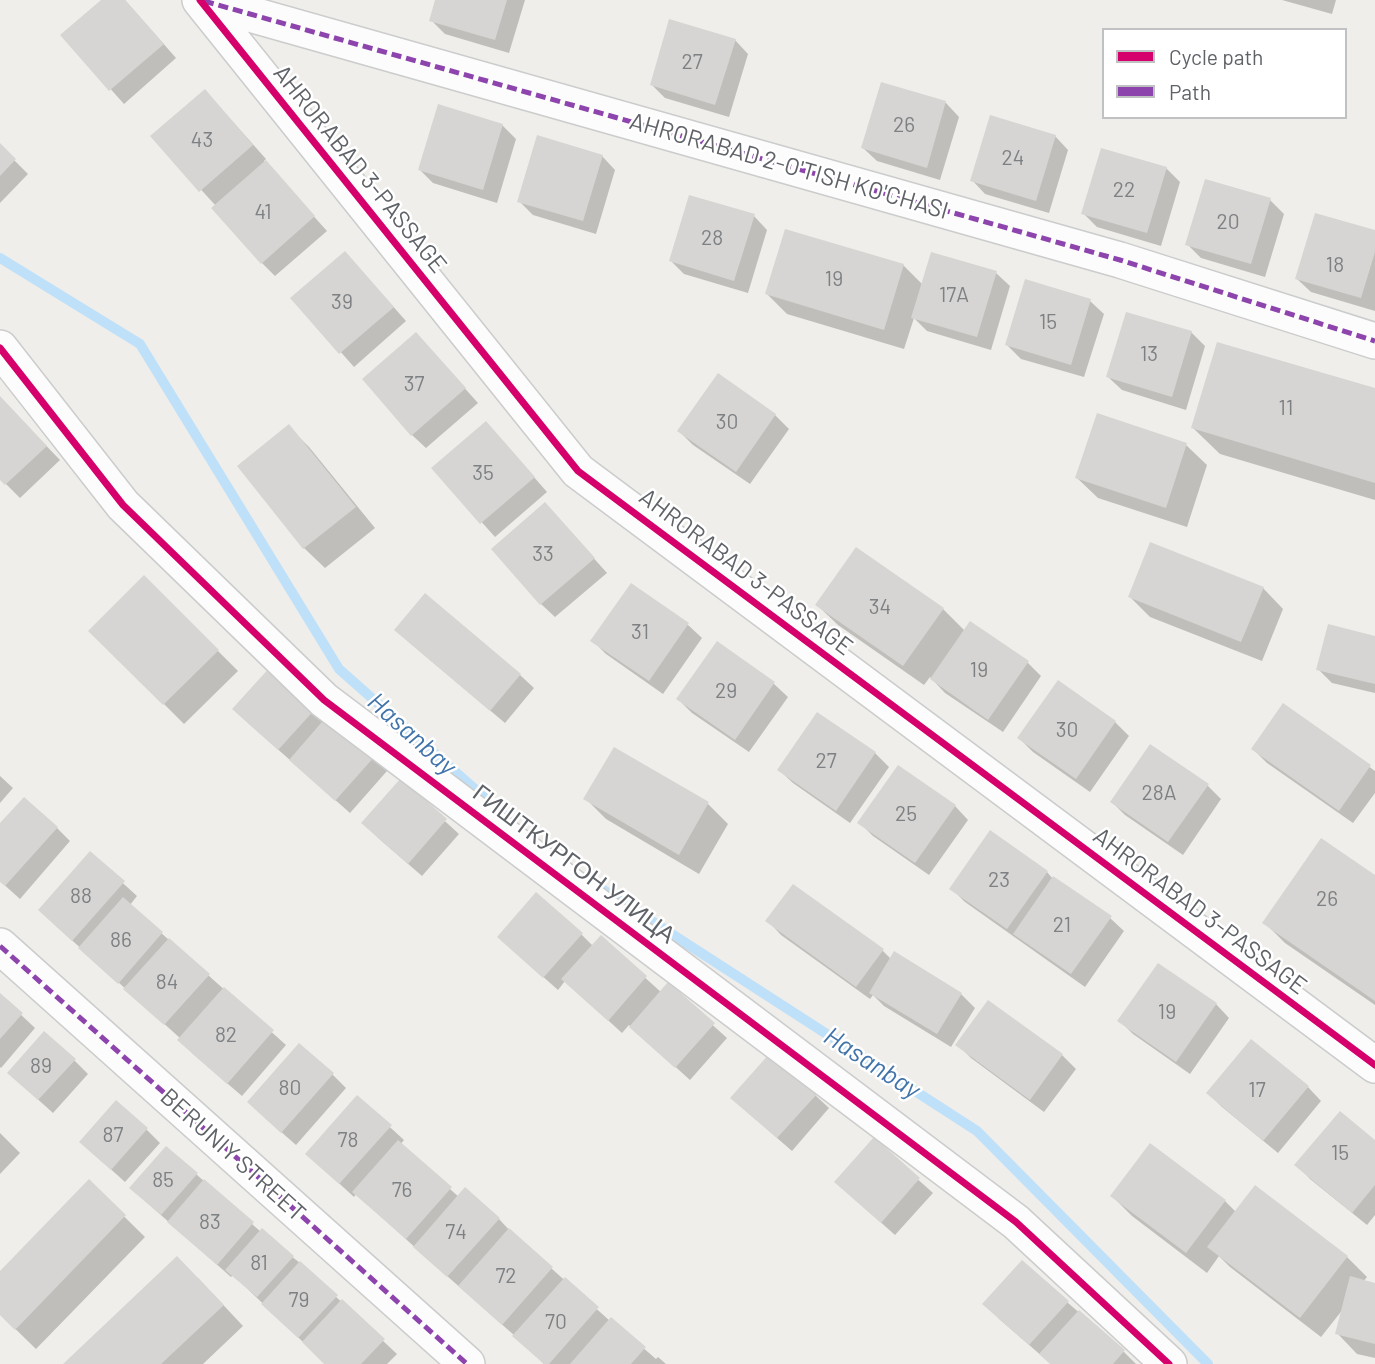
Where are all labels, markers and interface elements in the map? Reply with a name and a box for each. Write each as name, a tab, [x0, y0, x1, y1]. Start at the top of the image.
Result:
legend	[1102, 28, 1347, 119]
text: Cycle path	[1169, 44, 1263, 69]
house number: 27	[681, 49, 703, 75]
street label: AHRORABAD 3-PASSAGE	[267, 59, 453, 279]
text: Path	[1169, 79, 1211, 104]
street label: AHRORABAD 2-O'TISH KO'CHASI	[626, 107, 952, 225]
house number: 26	[893, 112, 915, 138]
house number: 43	[191, 127, 213, 153]
house number: 24	[1002, 145, 1024, 171]
house number: 22	[1113, 177, 1135, 203]
house number: 41	[255, 199, 271, 225]
house number: 20	[1216, 209, 1240, 235]
house number: 28	[701, 225, 723, 251]
house number: 18	[1326, 252, 1344, 278]
house number: 19	[825, 266, 843, 292]
house number: 17A	[939, 282, 969, 308]
house number: 39	[331, 289, 353, 315]
house number: 15	[1039, 309, 1057, 335]
house number: 13	[1140, 341, 1158, 367]
house number: 37	[404, 371, 424, 397]
house number: 11	[1279, 395, 1293, 421]
house number: 30	[716, 409, 738, 435]
house number: 35	[472, 460, 494, 486]
street label: AHRORABAD 3-PASSAGE	[634, 482, 858, 662]
house number: 33	[532, 541, 554, 567]
house number: 34	[869, 594, 891, 620]
house number: 31	[631, 619, 649, 645]
house number: 19	[970, 657, 988, 683]
house number: 29	[715, 678, 737, 704]
water label: Hasanbay	[361, 686, 463, 782]
house number: 30	[1056, 717, 1078, 743]
house number: 27	[815, 748, 837, 774]
street label: ГИШТКУРГОН УЛИЦА	[467, 778, 681, 950]
house number: 28A	[1142, 780, 1176, 806]
house number: 25	[895, 801, 917, 827]
street label: AHRORABAD 3-PASSAGE	[1088, 821, 1312, 1001]
house number: 23	[988, 867, 1010, 893]
house number: 88	[70, 883, 92, 909]
house number: 26	[1316, 886, 1338, 912]
house number: 21	[1053, 912, 1071, 938]
house number: 86	[110, 927, 132, 953]
house number: 84	[156, 969, 178, 995]
house number: 19	[1158, 999, 1176, 1025]
water label: Hasanbay	[818, 1020, 926, 1106]
house number: 82	[215, 1022, 237, 1048]
house number: 89	[30, 1053, 52, 1079]
house number: 80	[279, 1075, 301, 1101]
house number: 17	[1248, 1077, 1266, 1103]
street label: BERUNIY STREET	[155, 1082, 311, 1228]
house number: 87	[103, 1122, 123, 1148]
house number: 78	[338, 1127, 358, 1153]
house number: 15	[1331, 1140, 1349, 1166]
house number: 85	[152, 1167, 174, 1193]
house number: 76	[392, 1177, 412, 1203]
house number: 83	[199, 1209, 221, 1235]
house number: 74	[445, 1219, 467, 1245]
house number: 81	[250, 1250, 268, 1276]
house number: 72	[495, 1263, 517, 1289]
house number: 79	[289, 1287, 309, 1313]
house number: 70	[545, 1309, 567, 1335]

